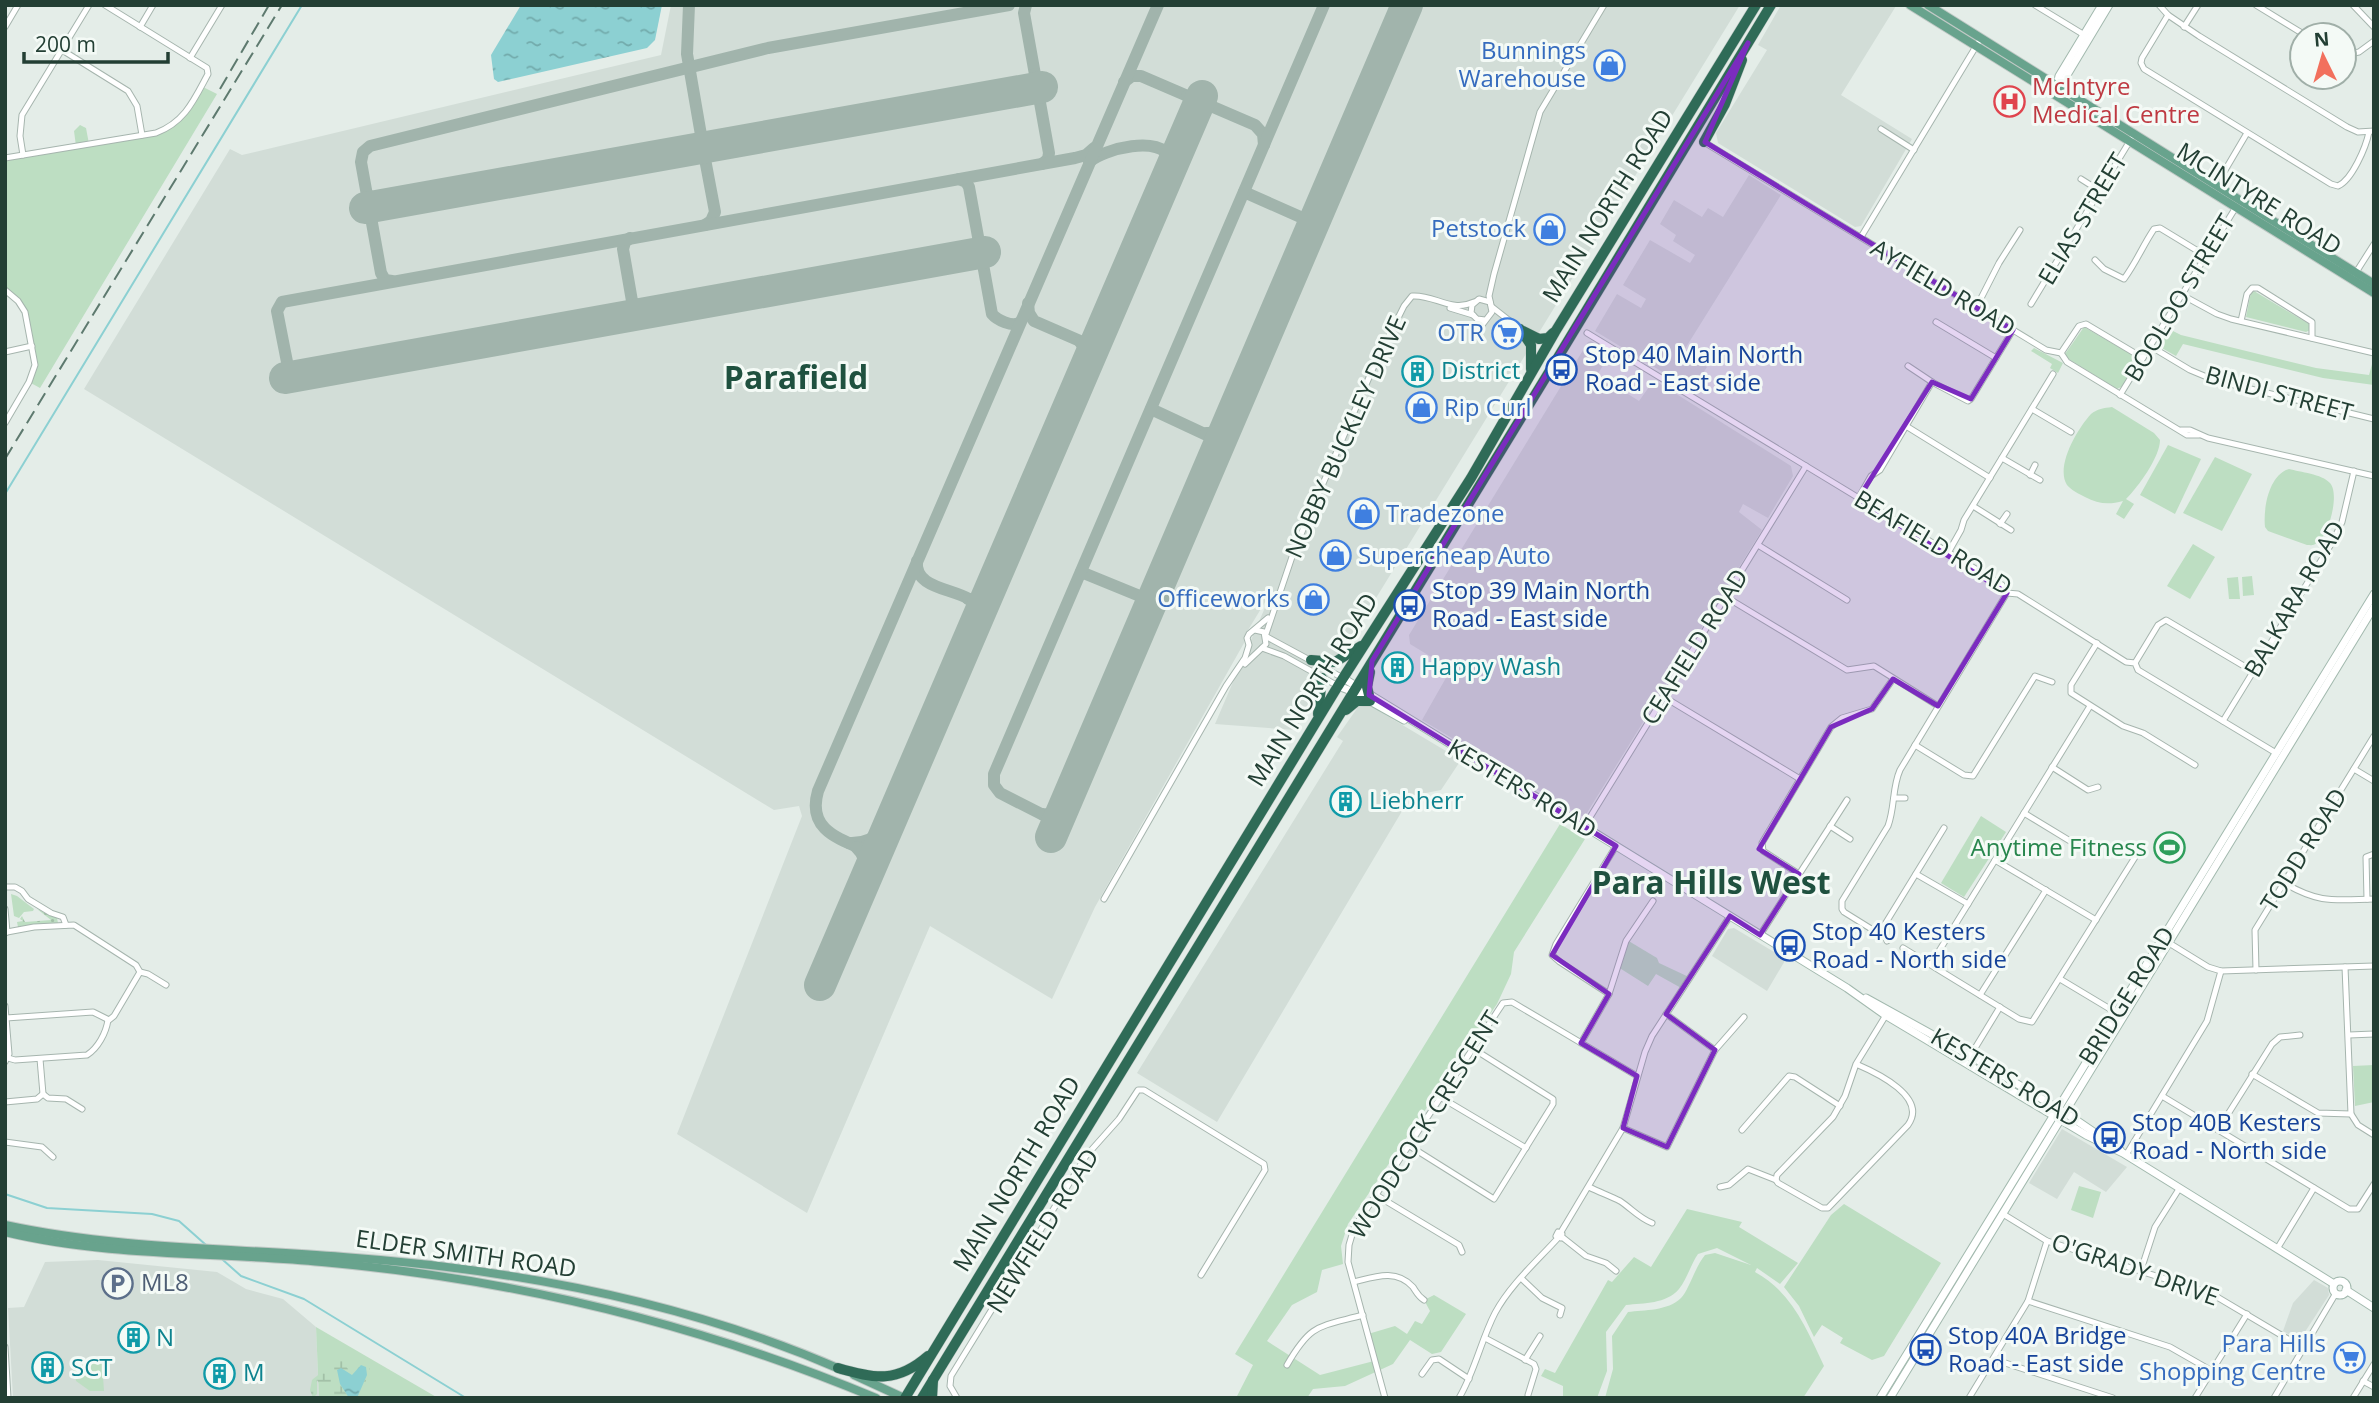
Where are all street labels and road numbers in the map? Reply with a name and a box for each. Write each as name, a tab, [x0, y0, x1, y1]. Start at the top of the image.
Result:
street label: MAIN NORTH ROAD	[1534, 102, 1680, 308]
street label: MCINTYRE ROAD	[2171, 134, 2349, 262]
street label: ELIAS STREET	[2029, 146, 2134, 290]
street label: BOOLOO STREET	[2116, 207, 2242, 387]
street label: AYFIELD ROAD	[1865, 231, 2022, 343]
street label: NOBBY BUCKLEY DRIVE	[1276, 310, 1413, 563]
street label: BINDI STREET	[2202, 357, 2357, 428]
street label: BEAFIELD ROAD	[1849, 482, 2019, 602]
street label: BALKARA ROAD	[2236, 514, 2352, 682]
street label: CEAFIELD ROAD	[1632, 562, 1755, 731]
street label: MAIN NORTH ROAD	[1239, 586, 1385, 792]
street label: KESTERS ROAD	[1442, 730, 1603, 845]
street label: TODD ROAD	[2252, 782, 2354, 917]
street label: BRIDGE ROAD	[2070, 920, 2181, 1071]
street label: WOODCOCK CRESCENT	[1340, 1004, 1507, 1244]
street label: KESTERS ROAD	[1925, 1019, 2086, 1134]
street label: MAIN NORTH ROAD	[944, 1069, 1087, 1277]
street label: NEWFIELD ROAD	[978, 1142, 1106, 1319]
street label: ELDER SMITH ROAD	[354, 1221, 579, 1284]
street label: O'GRADY DRIVE	[2047, 1224, 2224, 1313]

